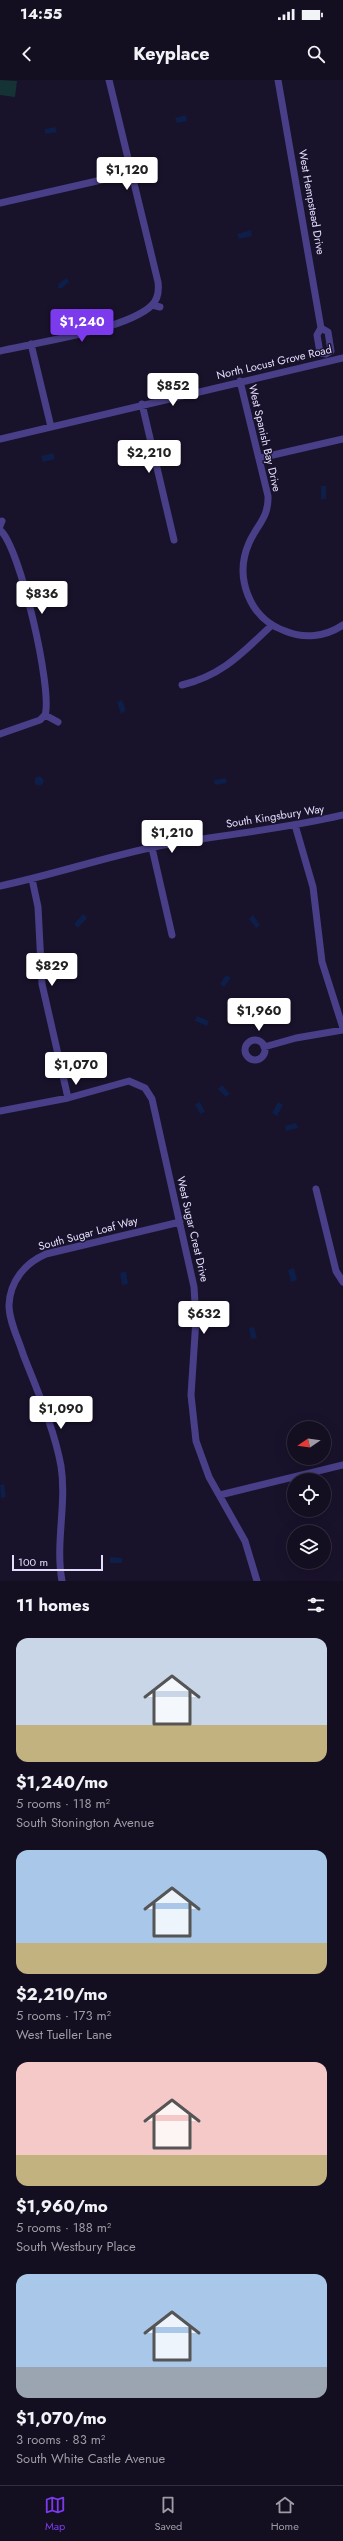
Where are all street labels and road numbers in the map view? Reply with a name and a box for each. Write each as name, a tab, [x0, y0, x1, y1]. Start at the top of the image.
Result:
street label: West Hempstead Drive	[295, 148, 329, 256]
street label: North Locust Grove Road	[215, 341, 333, 383]
street label: West Spanish Bay Drive	[245, 383, 285, 494]
street label: South Kingsbury Way	[225, 800, 325, 832]
street label: West Sugar Crest Drive	[173, 1175, 213, 1284]
street label: South Sugar Loaf Way	[36, 1212, 140, 1254]

